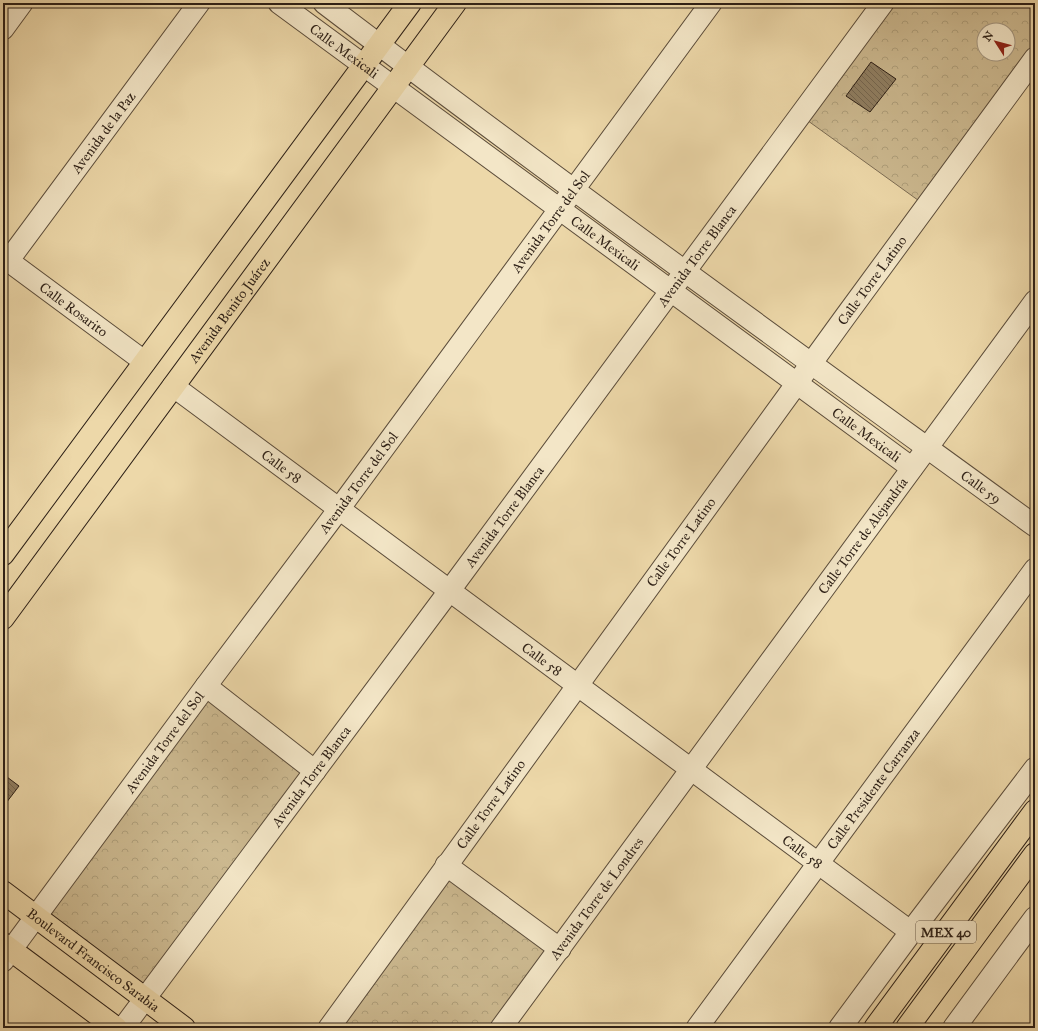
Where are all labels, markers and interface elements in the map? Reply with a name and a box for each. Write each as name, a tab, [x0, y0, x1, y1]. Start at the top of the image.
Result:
street label: Calle Mexicali	[306, 20, 382, 82]
north arrow	[976, 22, 1016, 62]
text: N	[980, 28, 997, 44]
street label: Avenida de la Paz	[67, 88, 140, 178]
street label: Avenida Torre del Sol	[507, 167, 594, 277]
street label: Avenida Torre Blanca	[653, 202, 740, 311]
street label: Calle Mexicali	[567, 212, 643, 274]
street label: Calle Torre Latino	[834, 233, 911, 329]
street label: Avenida Benito Juárez	[185, 254, 274, 367]
street label: Calle Rosarito	[36, 279, 111, 341]
street label: Calle Mexicali	[828, 404, 904, 466]
street label: Avenida Torre del Sol	[315, 428, 402, 538]
street label: Calle 58	[258, 446, 305, 487]
street label: Avenida Torre Blanca	[461, 463, 548, 572]
street label: Calle 59	[957, 467, 1004, 508]
street label: Calle Torre de Alejandría	[815, 474, 912, 598]
street label: Calle Torre Latino	[643, 494, 719, 590]
street label: Calle 58	[518, 639, 565, 680]
street label: Avenida Torre del Sol	[121, 688, 208, 797]
street label: Avenida Torre Blanca	[267, 723, 355, 831]
street label: Calle Presidente Carranza	[823, 725, 924, 853]
street label: Calle Torre Latino	[453, 756, 529, 853]
street label: Calle 58	[779, 832, 826, 873]
street label: Avenida Torre de Londres	[546, 834, 647, 964]
street label: Boulevard Francisco Sarabia	[23, 905, 163, 1016]
road number: MEX 40	[916, 921, 976, 943]

